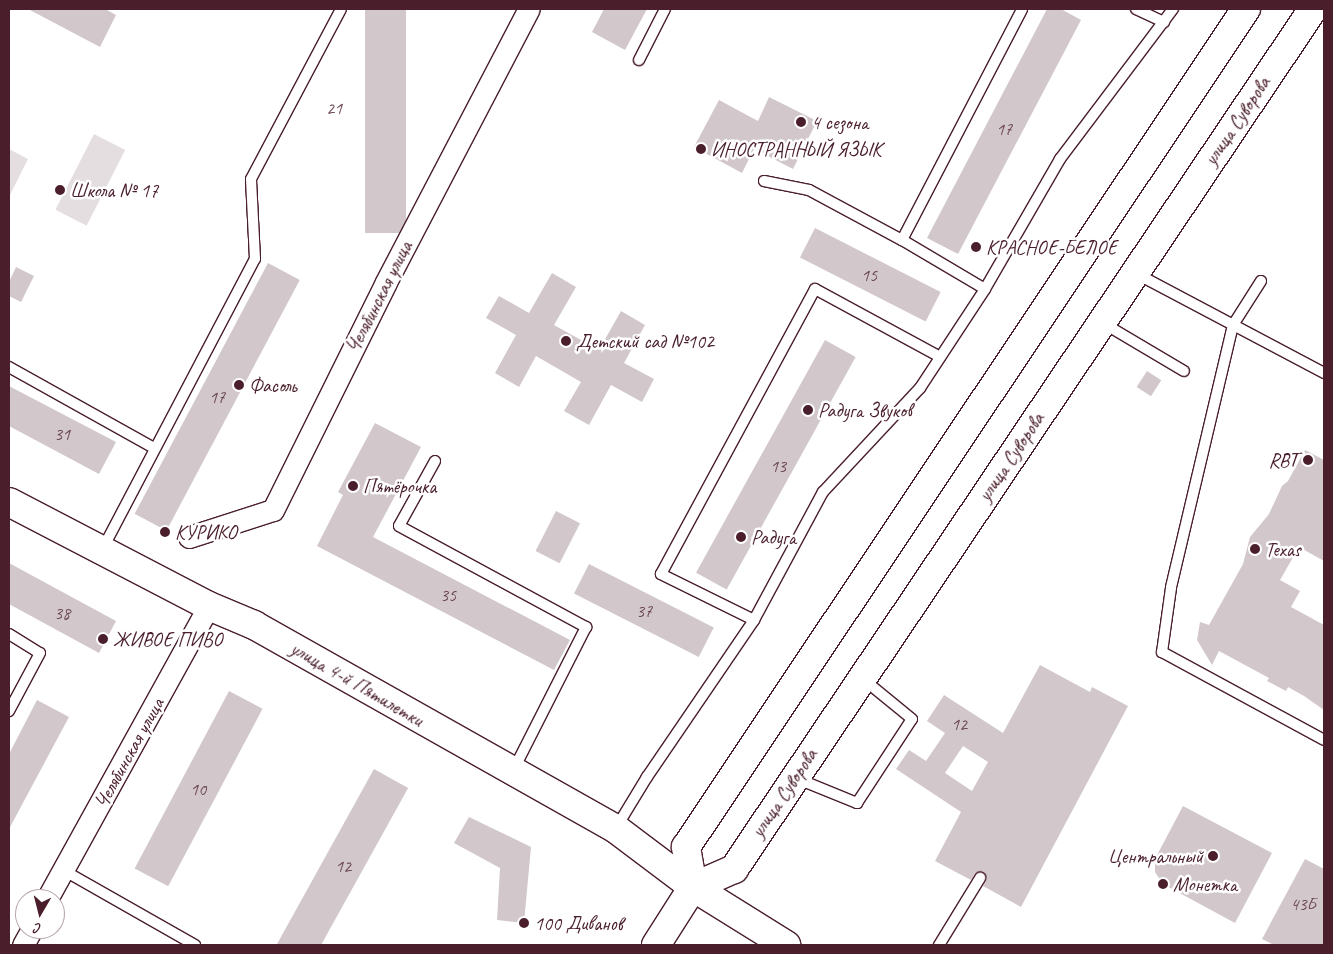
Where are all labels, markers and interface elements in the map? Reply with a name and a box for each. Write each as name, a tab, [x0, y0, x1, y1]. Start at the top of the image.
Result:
street label: улица Суворова	[1198, 72, 1276, 170]
house number: 21	[326, 97, 342, 119]
place label: 4 сезона	[811, 110, 868, 134]
marker: 4 сезона	[795, 116, 807, 128]
house number: 17	[996, 118, 1012, 140]
place label: ИНОСТРАННЫЙ ЯЗЫК	[711, 137, 881, 161]
marker: ИНОСТРАННЫЙ ЯЗЫК	[695, 143, 707, 155]
place label: Школа № 17	[70, 178, 158, 202]
marker: Школа № 17	[54, 184, 66, 196]
place label: КРАСНОЕ-БЕЛОЕ	[986, 235, 1117, 259]
street label: Челябинская улица	[340, 237, 418, 357]
marker: КРАСНОЕ-БЕЛОЕ	[970, 241, 982, 253]
house number: 15	[861, 264, 877, 286]
place label: Детский сад №102	[576, 329, 714, 353]
marker: Детский сад №102	[560, 335, 572, 347]
place label: Фасоль	[249, 373, 297, 397]
marker: Фасоль	[233, 379, 245, 391]
house number: 17	[209, 386, 225, 408]
place label: Радуга Звуков	[818, 398, 912, 422]
marker: Радуга Звуков	[802, 404, 814, 416]
street label: улица Суворова	[972, 408, 1050, 506]
house number: 31	[54, 423, 70, 445]
place label: RBT	[1268, 448, 1298, 472]
marker: RBT	[1302, 454, 1314, 466]
house number: 13	[770, 455, 786, 477]
place label: Пятёрочка	[363, 474, 436, 498]
marker: Пятёрочка	[347, 480, 359, 492]
place label: КУРИКО	[175, 520, 237, 544]
place label: Радуга	[751, 525, 796, 549]
marker: КУРИКО	[159, 526, 171, 538]
marker: Радуга	[735, 531, 747, 543]
place label: Texas	[1265, 537, 1301, 561]
marker: Texas	[1249, 543, 1261, 555]
house number: 35	[440, 584, 456, 606]
house number: 37	[636, 600, 652, 622]
house number: 38	[54, 602, 70, 624]
place label: ЖИВОЕ ПИВО	[113, 627, 221, 651]
marker: ЖИВОЕ ПИВО	[97, 633, 109, 645]
street label: улица 4-й Пятилетки	[286, 636, 428, 732]
street label: Челябинская улица	[89, 693, 169, 813]
house number: 12	[951, 713, 967, 735]
street label: улица Суворова	[745, 744, 823, 842]
house number: 10	[190, 778, 206, 800]
place label: Центральный	[1108, 844, 1203, 868]
marker: Центральный	[1207, 850, 1219, 862]
house number: 12	[335, 855, 351, 877]
place label: Монетка	[1173, 872, 1237, 896]
marker: Монетка	[1157, 878, 1169, 890]
north arrow	[15, 889, 65, 939]
house number: 43Б	[1290, 893, 1316, 915]
place label: 100 Диванов	[534, 911, 623, 935]
marker: 100 Диванов	[518, 917, 530, 929]
text: С	[33, 919, 43, 937]

